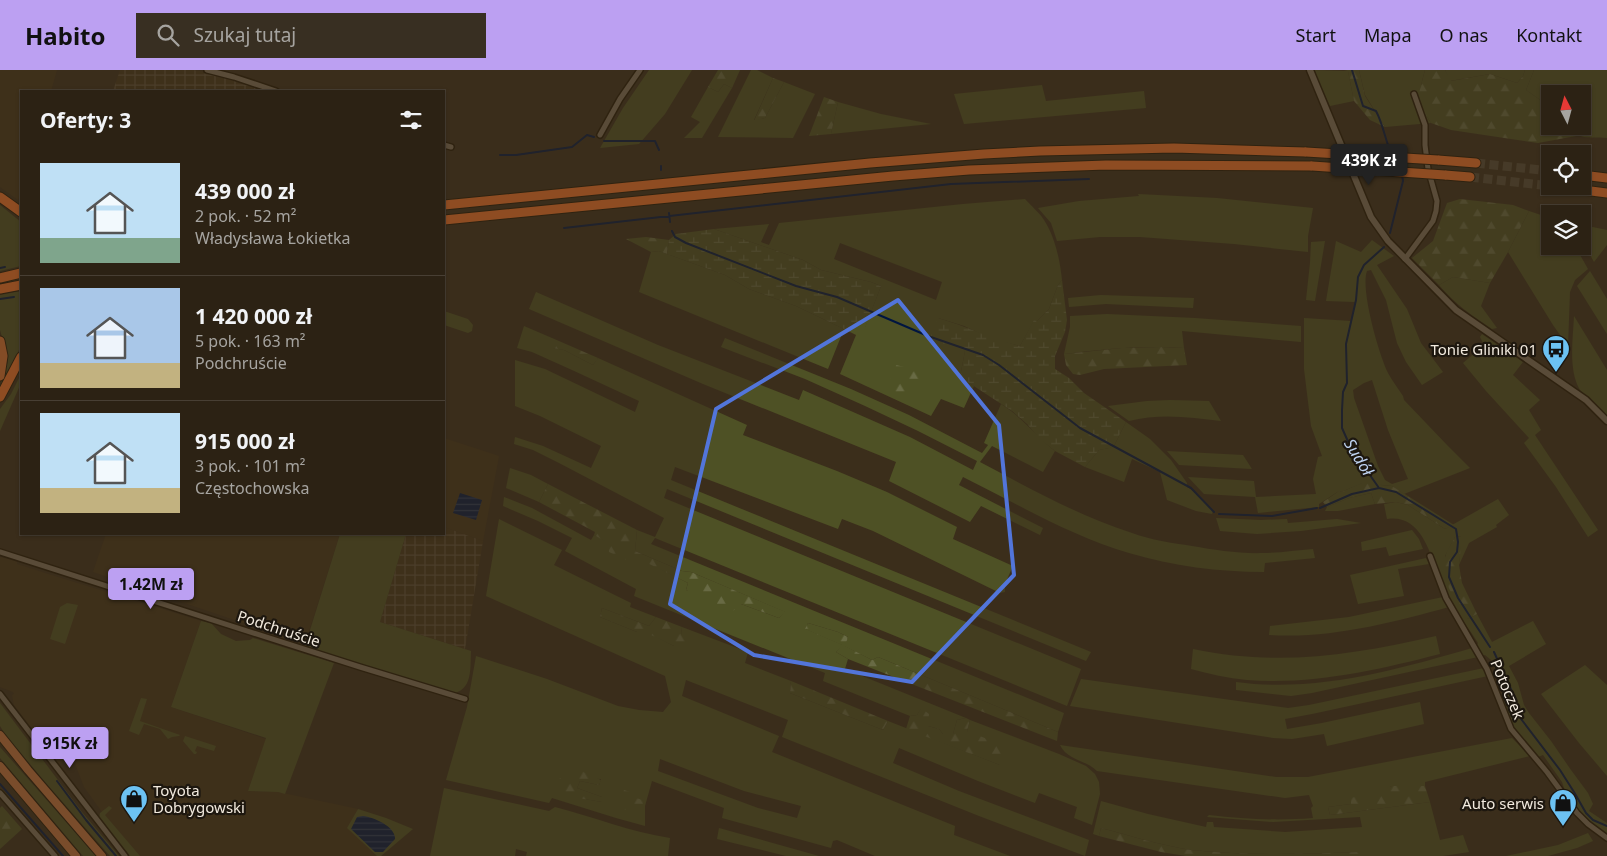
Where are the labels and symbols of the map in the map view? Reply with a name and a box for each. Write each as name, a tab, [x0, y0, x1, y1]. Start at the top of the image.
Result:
north arrow	[1541, 85, 1591, 135]
pin: 439K zł	[1323, 144, 1415, 186]
bus stop icon: Tonie Gliniki 01	[1541, 334, 1571, 373]
place label: Tonie Gliniki 01	[1430, 339, 1537, 359]
water label: Sudół	[1339, 434, 1379, 480]
pin: 1.42M zł	[99, 568, 203, 610]
street label: Podchruście	[235, 605, 323, 651]
street label: Potoczek	[1486, 656, 1530, 722]
pin: 915K zł	[24, 726, 116, 769]
place label: Toyota Dobrygowski	[153, 780, 245, 817]
shop icon: Toyota Dobrygowski	[119, 784, 149, 823]
shop icon: Auto serwis	[1548, 788, 1578, 827]
place label: Auto serwis	[1462, 793, 1544, 813]

